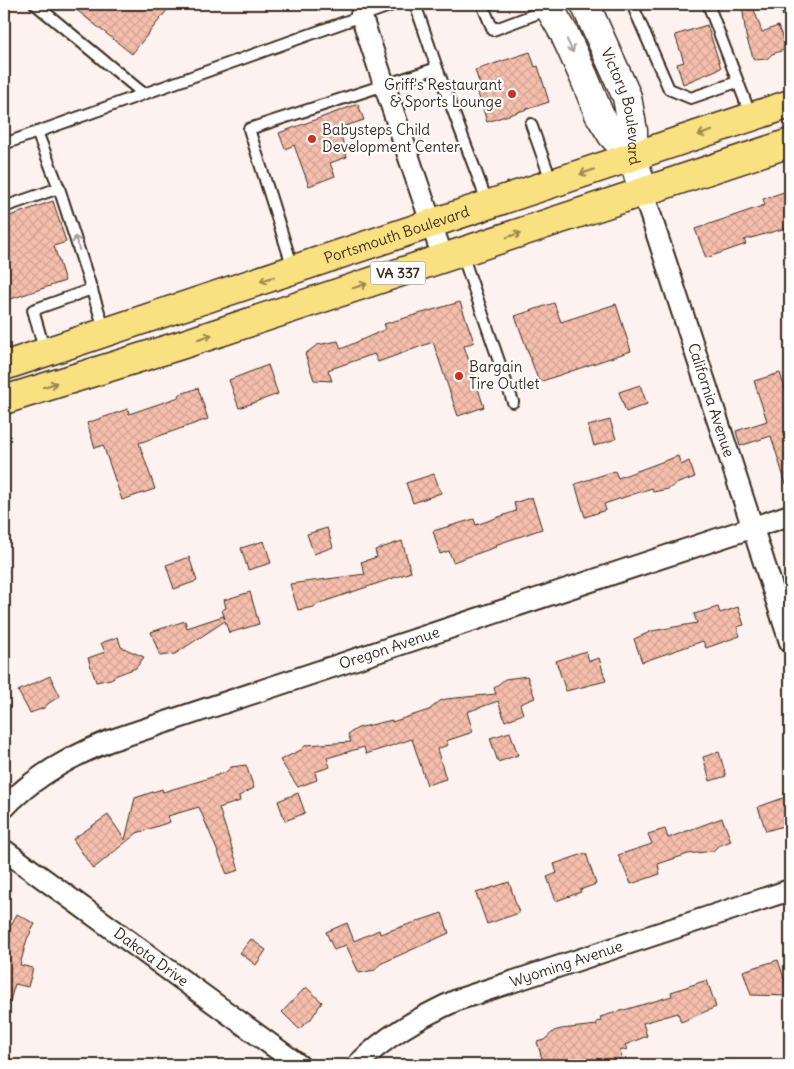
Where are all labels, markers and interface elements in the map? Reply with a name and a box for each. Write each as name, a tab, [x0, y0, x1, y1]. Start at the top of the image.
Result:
one-way arrow	[566, 39, 576, 54]
street label: Victory Boulevard	[597, 45, 645, 167]
place label: Griff's Restaurant & Sports Lounge	[384, 75, 502, 111]
marker: Griff's Restaurant & Sports Lounge	[506, 88, 518, 100]
place label: Babysteps Child Development Center	[322, 120, 460, 156]
one-way arrow	[697, 128, 713, 138]
marker: Babysteps Child Development Center	[306, 133, 318, 145]
one-way arrow	[579, 168, 595, 177]
street label: Portsmouth Boulevard	[322, 202, 472, 268]
one-way arrow	[506, 229, 522, 239]
one-way arrow	[72, 235, 81, 251]
road number: VA 337	[370, 262, 426, 284]
one-way arrow	[259, 274, 275, 284]
one-way arrow	[351, 280, 367, 290]
one-way arrow	[197, 332, 213, 341]
street label: California Avenue	[684, 341, 739, 459]
place label: Bargain Tire Outlet	[469, 357, 539, 393]
marker: Bargain Tire Outlet	[453, 370, 465, 382]
one-way arrow	[42, 379, 58, 389]
street label: Oregon Avenue	[337, 622, 442, 673]
street label: Dakota Drive	[110, 923, 192, 990]
street label: Wyoming Avenue	[507, 936, 625, 991]

